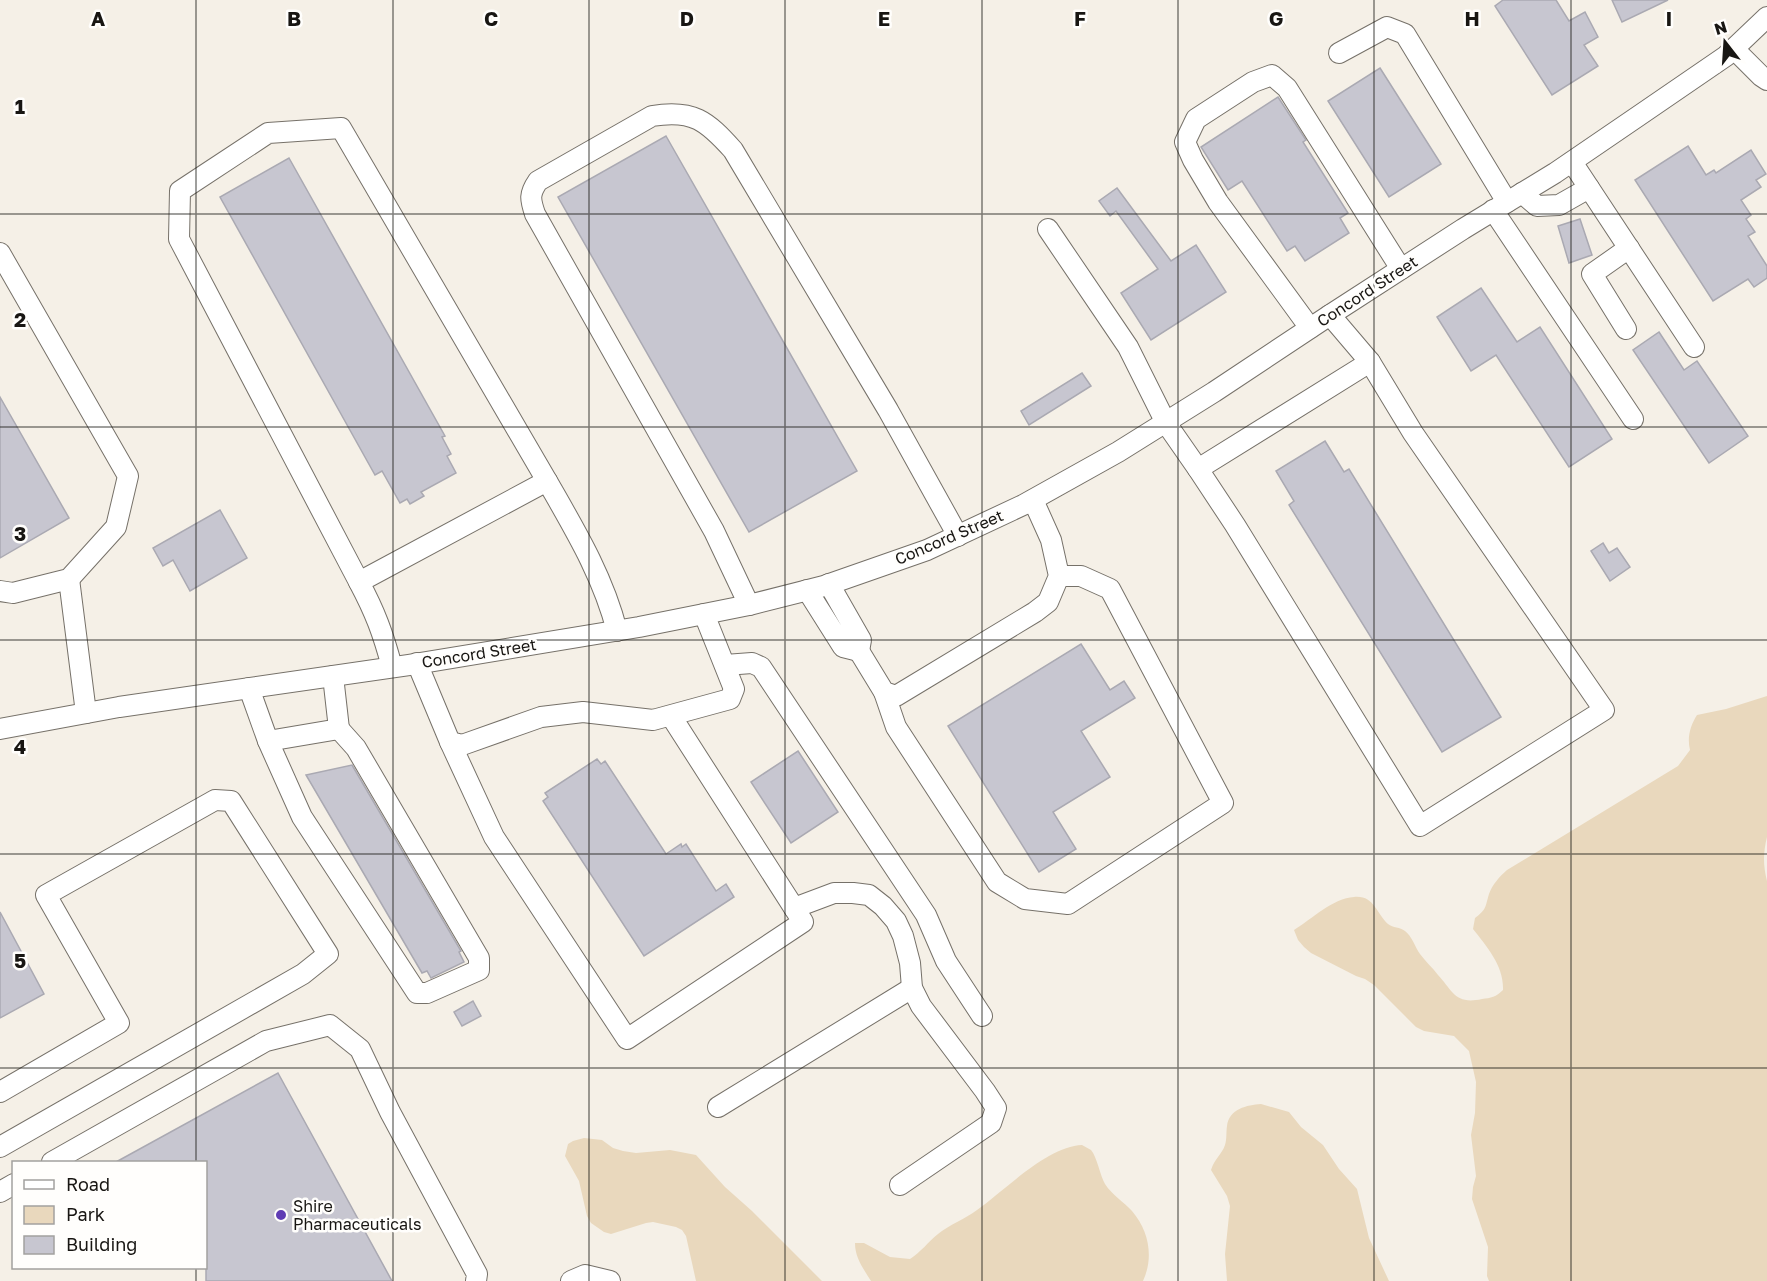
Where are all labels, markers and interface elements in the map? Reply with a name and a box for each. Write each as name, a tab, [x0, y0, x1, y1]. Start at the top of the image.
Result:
text: A	[91, 6, 105, 30]
text: B	[287, 6, 301, 30]
text: C	[484, 6, 498, 30]
text: D	[680, 6, 694, 30]
text: E	[878, 6, 890, 30]
text: F	[1074, 6, 1086, 30]
text: G	[1269, 6, 1283, 30]
text: H	[1464, 6, 1480, 30]
text: I	[1666, 6, 1672, 30]
north arrow	[1695, 12, 1755, 72]
text: N	[1712, 16, 1729, 39]
text: 1	[15, 94, 25, 118]
street label: Concord Street	[1313, 251, 1421, 331]
text: 2	[14, 307, 26, 331]
street label: Concord Street	[892, 505, 1006, 569]
text: 3	[14, 521, 26, 545]
street label: Concord Street	[420, 634, 538, 672]
text: 4	[14, 734, 26, 758]
text: 5	[14, 948, 26, 972]
legend	[12, 1161, 207, 1269]
text: Road	[66, 1173, 110, 1195]
place label: Shire Pharmaceuticals	[293, 1196, 422, 1234]
text: Park	[66, 1203, 105, 1225]
marker: Shire Pharmaceuticals	[274, 1208, 288, 1222]
text: Building	[66, 1233, 137, 1255]

